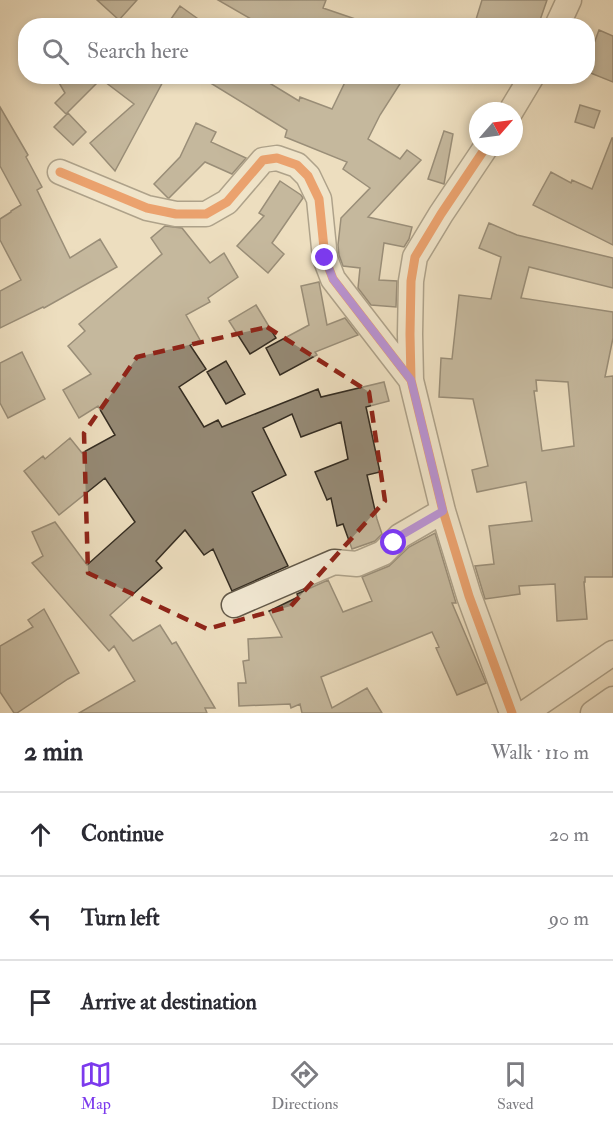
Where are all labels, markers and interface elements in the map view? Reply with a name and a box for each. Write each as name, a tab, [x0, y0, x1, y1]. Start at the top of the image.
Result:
search box	[18, 18, 595, 84]
icon: search	[39, 35, 72, 68]
text: Search here	[87, 37, 189, 65]
north arrow	[469, 102, 523, 156]
route end	[311, 244, 337, 270]
route start	[380, 529, 406, 555]
text: 2 min	[24, 736, 83, 768]
text: Walk · 110 m	[491, 740, 589, 765]
icon: ahead	[24, 818, 57, 851]
text: Continue	[81, 820, 164, 848]
text: 20 m	[549, 822, 589, 847]
icon: left	[24, 902, 57, 935]
text: Turn left	[81, 904, 160, 932]
text: 90 m	[549, 906, 589, 931]
icon: arrive	[24, 986, 57, 1019]
text: Arrive at destination	[81, 988, 257, 1016]
tab: Map	[79, 1058, 112, 1114]
tab: Directions	[271, 1058, 338, 1114]
tab: Saved	[497, 1058, 534, 1114]

